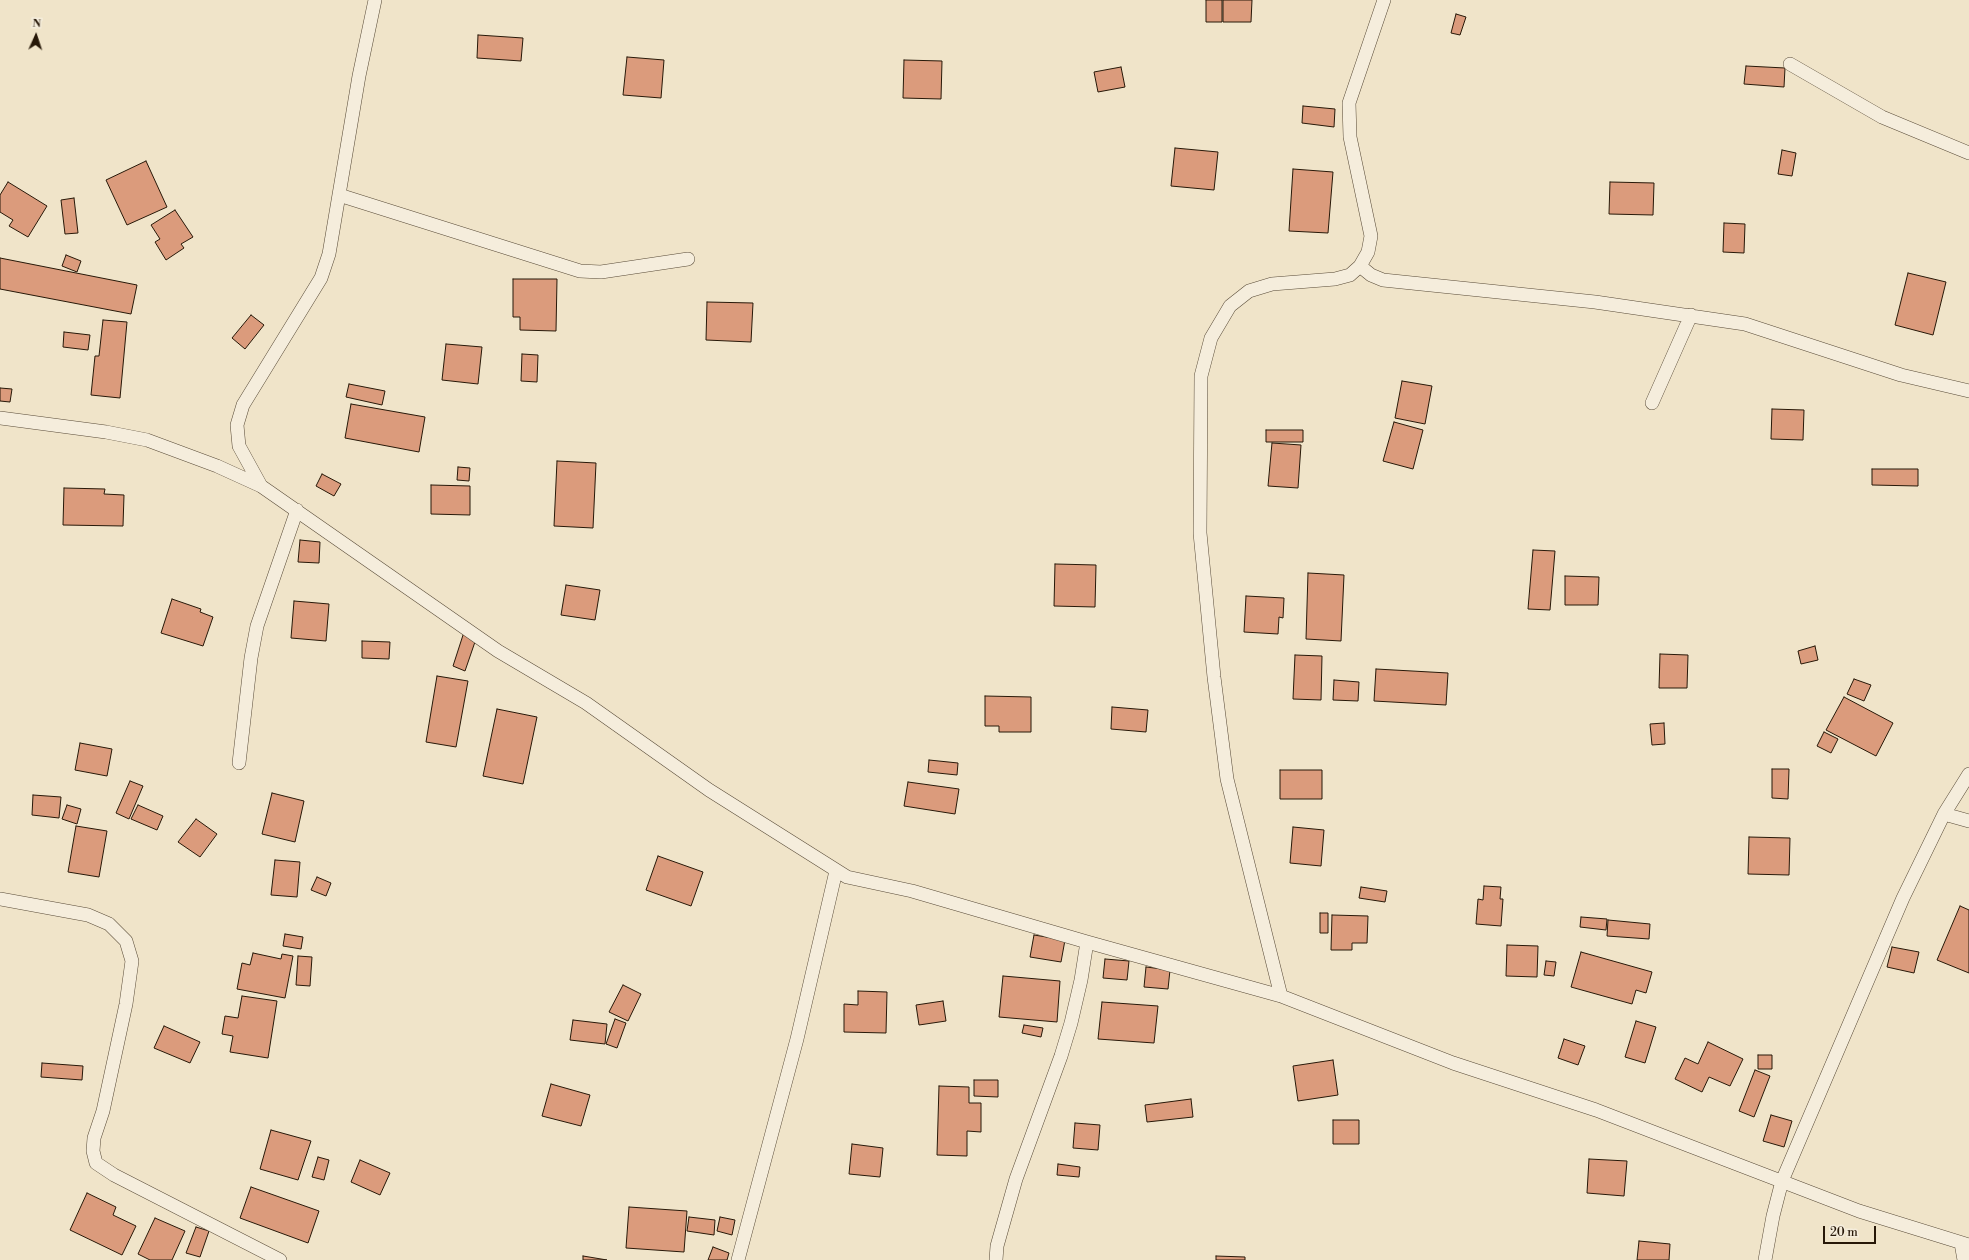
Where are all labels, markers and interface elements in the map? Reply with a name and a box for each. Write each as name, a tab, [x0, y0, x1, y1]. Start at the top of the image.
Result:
north arrow	[16, 16, 56, 56]
text: N	[32, 17, 41, 31]
scale bar	[1825, 1218, 1878, 1244]
text: 20 m	[1830, 1225, 1858, 1240]

